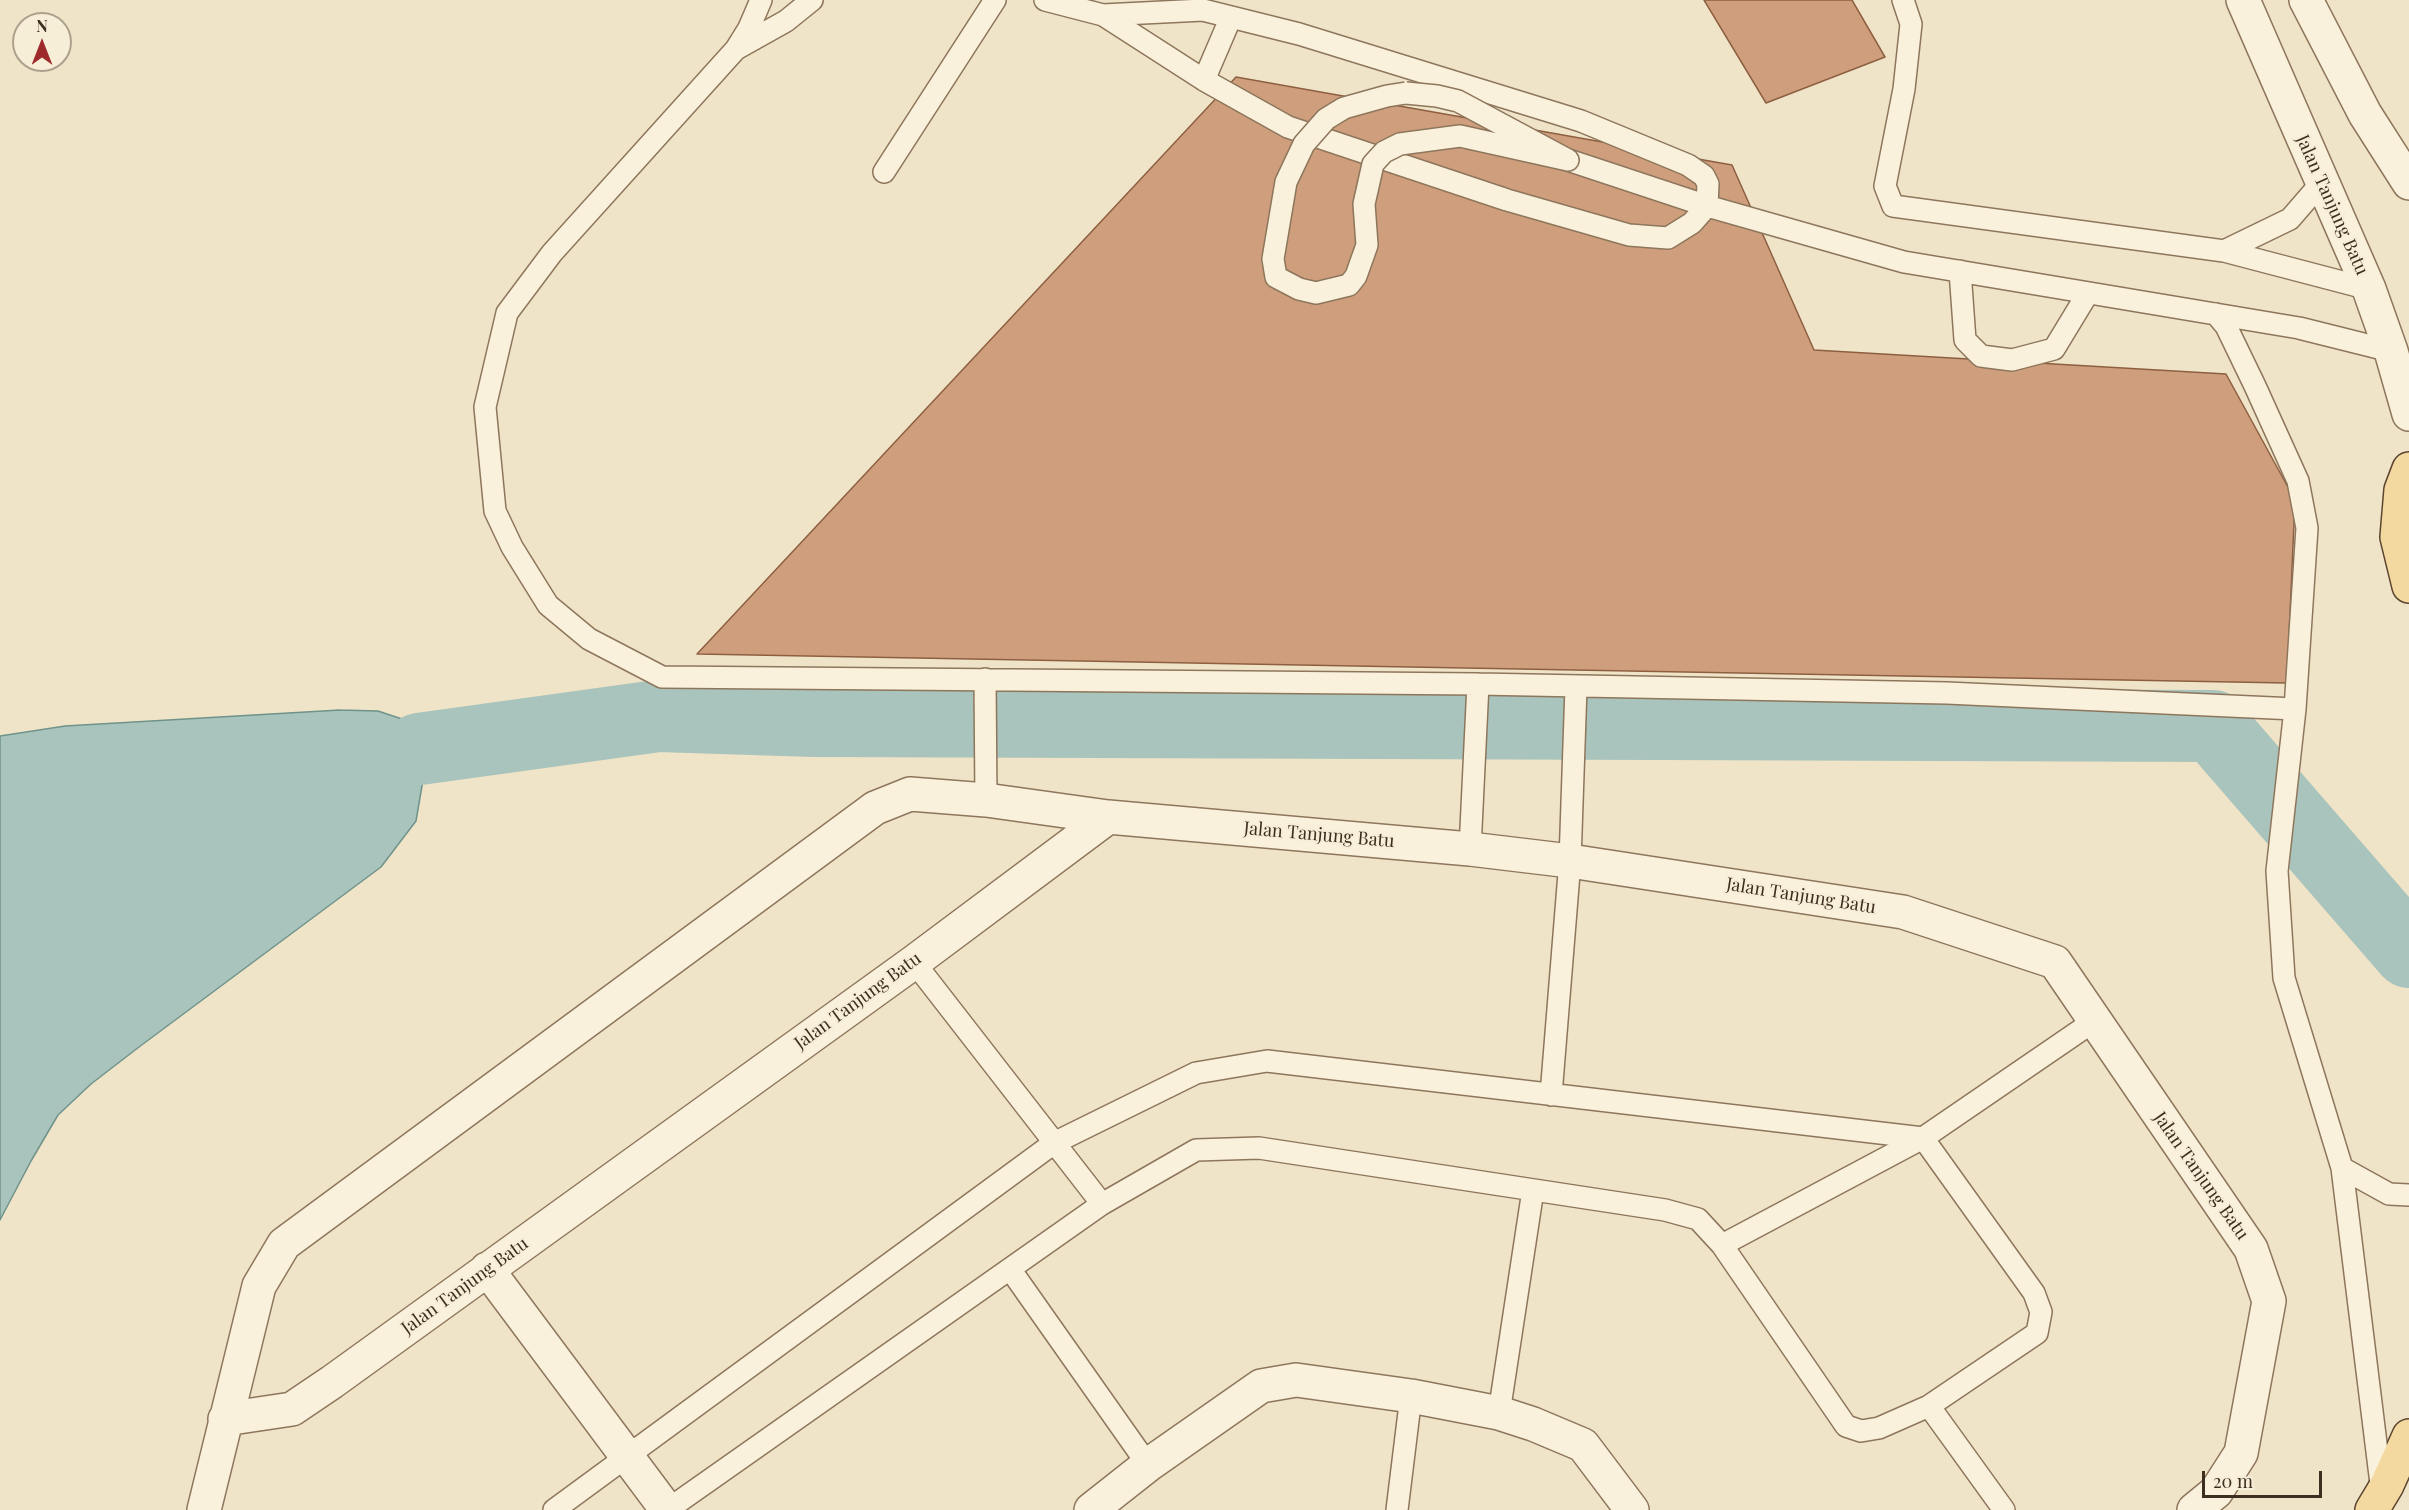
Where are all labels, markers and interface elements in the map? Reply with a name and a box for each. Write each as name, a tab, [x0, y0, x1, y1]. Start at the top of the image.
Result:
north arrow	[12, 12, 72, 72]
text: N	[36, 15, 48, 36]
street label: Jalan Tanjung Batu	[2291, 132, 2373, 278]
street label: Jalan Tanjung Batu	[1243, 818, 1395, 852]
street label: Jalan Tanjung Batu	[1725, 874, 1877, 918]
street label: Jalan Tanjung Batu	[790, 948, 926, 1054]
street label: Jalan Tanjung Batu	[2149, 1108, 2253, 1244]
street label: Jalan Tanjung Batu	[397, 1233, 533, 1339]
scale bar	[2205, 1459, 2325, 1497]
text: 20 m	[2213, 1469, 2253, 1493]

